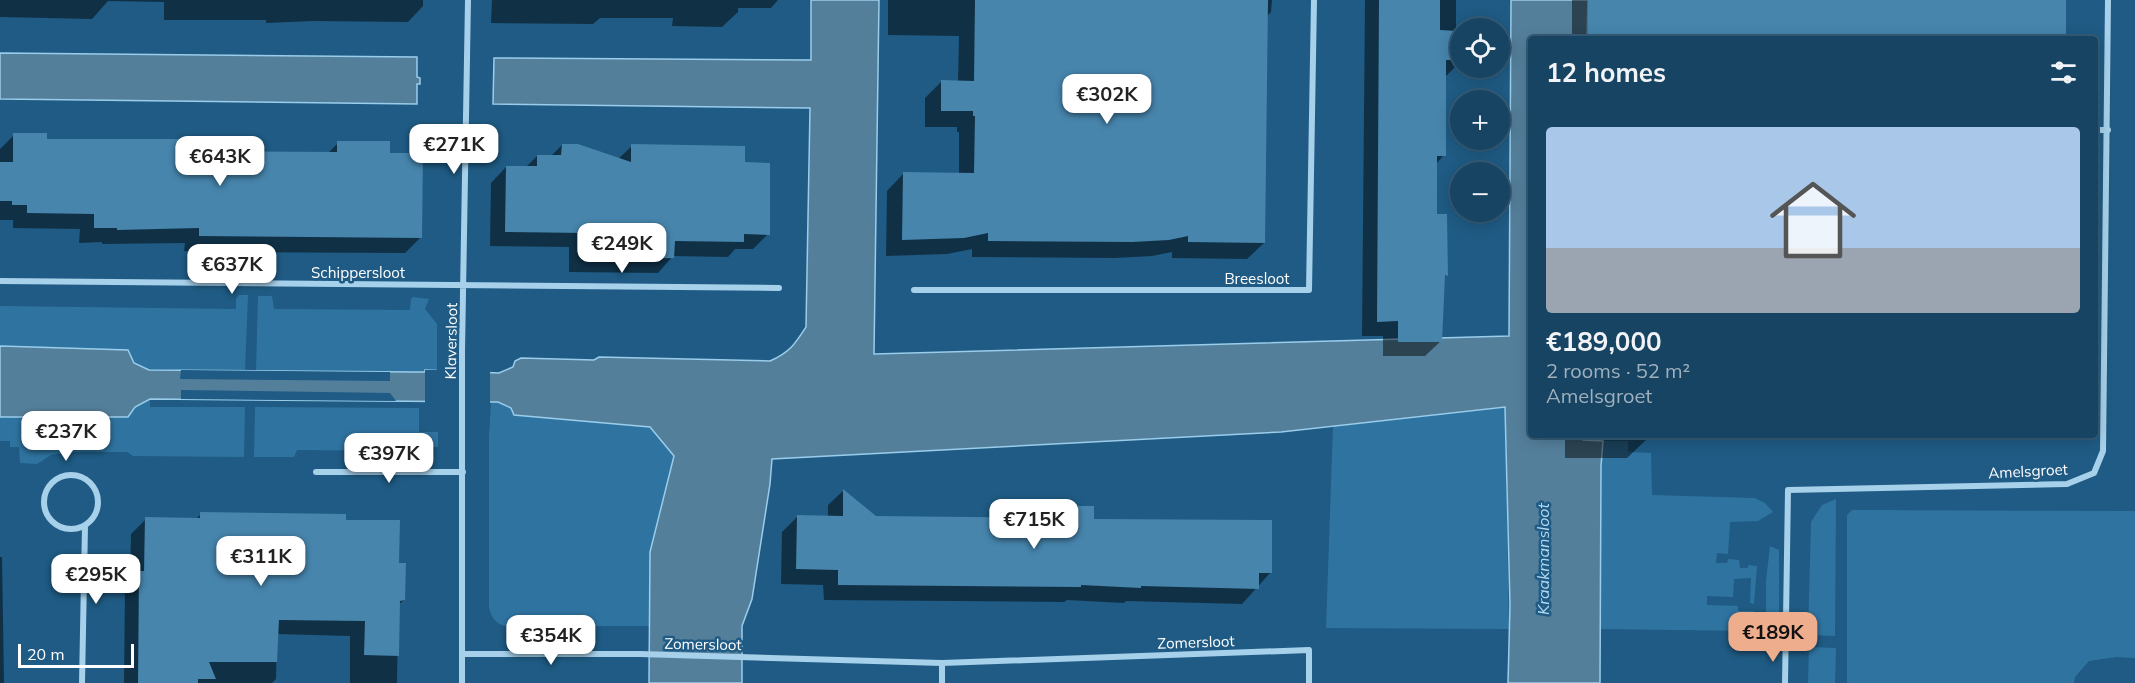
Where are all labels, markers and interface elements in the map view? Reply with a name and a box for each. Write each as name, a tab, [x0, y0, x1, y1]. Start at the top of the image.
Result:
map controls	[1450, 18, 1510, 222]
button: locate	[1450, 18, 1510, 78]
text: 12 homes	[1546, 56, 1666, 89]
icon: filters	[2047, 56, 2080, 89]
pin: €302K	[1065, 74, 1149, 125]
text: €302K	[1076, 81, 1138, 106]
button: +	[1450, 90, 1510, 150]
pin: €271K	[412, 124, 496, 175]
text: €271K	[423, 131, 485, 156]
pin: €643K	[178, 136, 262, 187]
text: €643K	[189, 143, 251, 168]
button: −	[1450, 162, 1510, 222]
icon: home	[1759, 166, 1867, 274]
pin: €249K	[580, 223, 664, 274]
text: €249K	[591, 230, 653, 255]
pin: €637K	[190, 244, 274, 295]
text: €637K	[201, 251, 263, 276]
street label: Schippersloot	[311, 263, 405, 282]
street label: Breesloot	[1224, 269, 1290, 288]
street label: Klaversloot	[441, 302, 461, 380]
text: €189,000	[1546, 325, 1662, 358]
text: 2 rooms · 52 m²	[1546, 358, 1690, 383]
text: Amelsgroet	[1546, 383, 1652, 408]
pin: €237K	[24, 411, 108, 462]
text: €237K	[35, 418, 97, 443]
pin: €397K	[347, 433, 431, 484]
text: €397K	[358, 440, 420, 465]
street label: Amelsgroet	[1988, 459, 2068, 483]
pin: €715K	[992, 499, 1076, 550]
water label: Kraakmansloot	[1533, 503, 1553, 615]
text: €715K	[1003, 506, 1065, 531]
pin: €311K	[219, 536, 303, 587]
text: €311K	[230, 543, 292, 568]
pin: €295K	[54, 554, 138, 605]
text: €295K	[65, 561, 127, 586]
pin: €189K	[1731, 612, 1815, 663]
pin: €354K	[509, 615, 593, 666]
text: €189K	[1742, 619, 1804, 644]
text: €354K	[520, 622, 582, 647]
street label: Zomersloot	[1157, 631, 1235, 653]
street label: Zomersloot	[664, 634, 742, 654]
scale bar	[18, 641, 134, 668]
text: 20 m	[27, 644, 64, 664]

